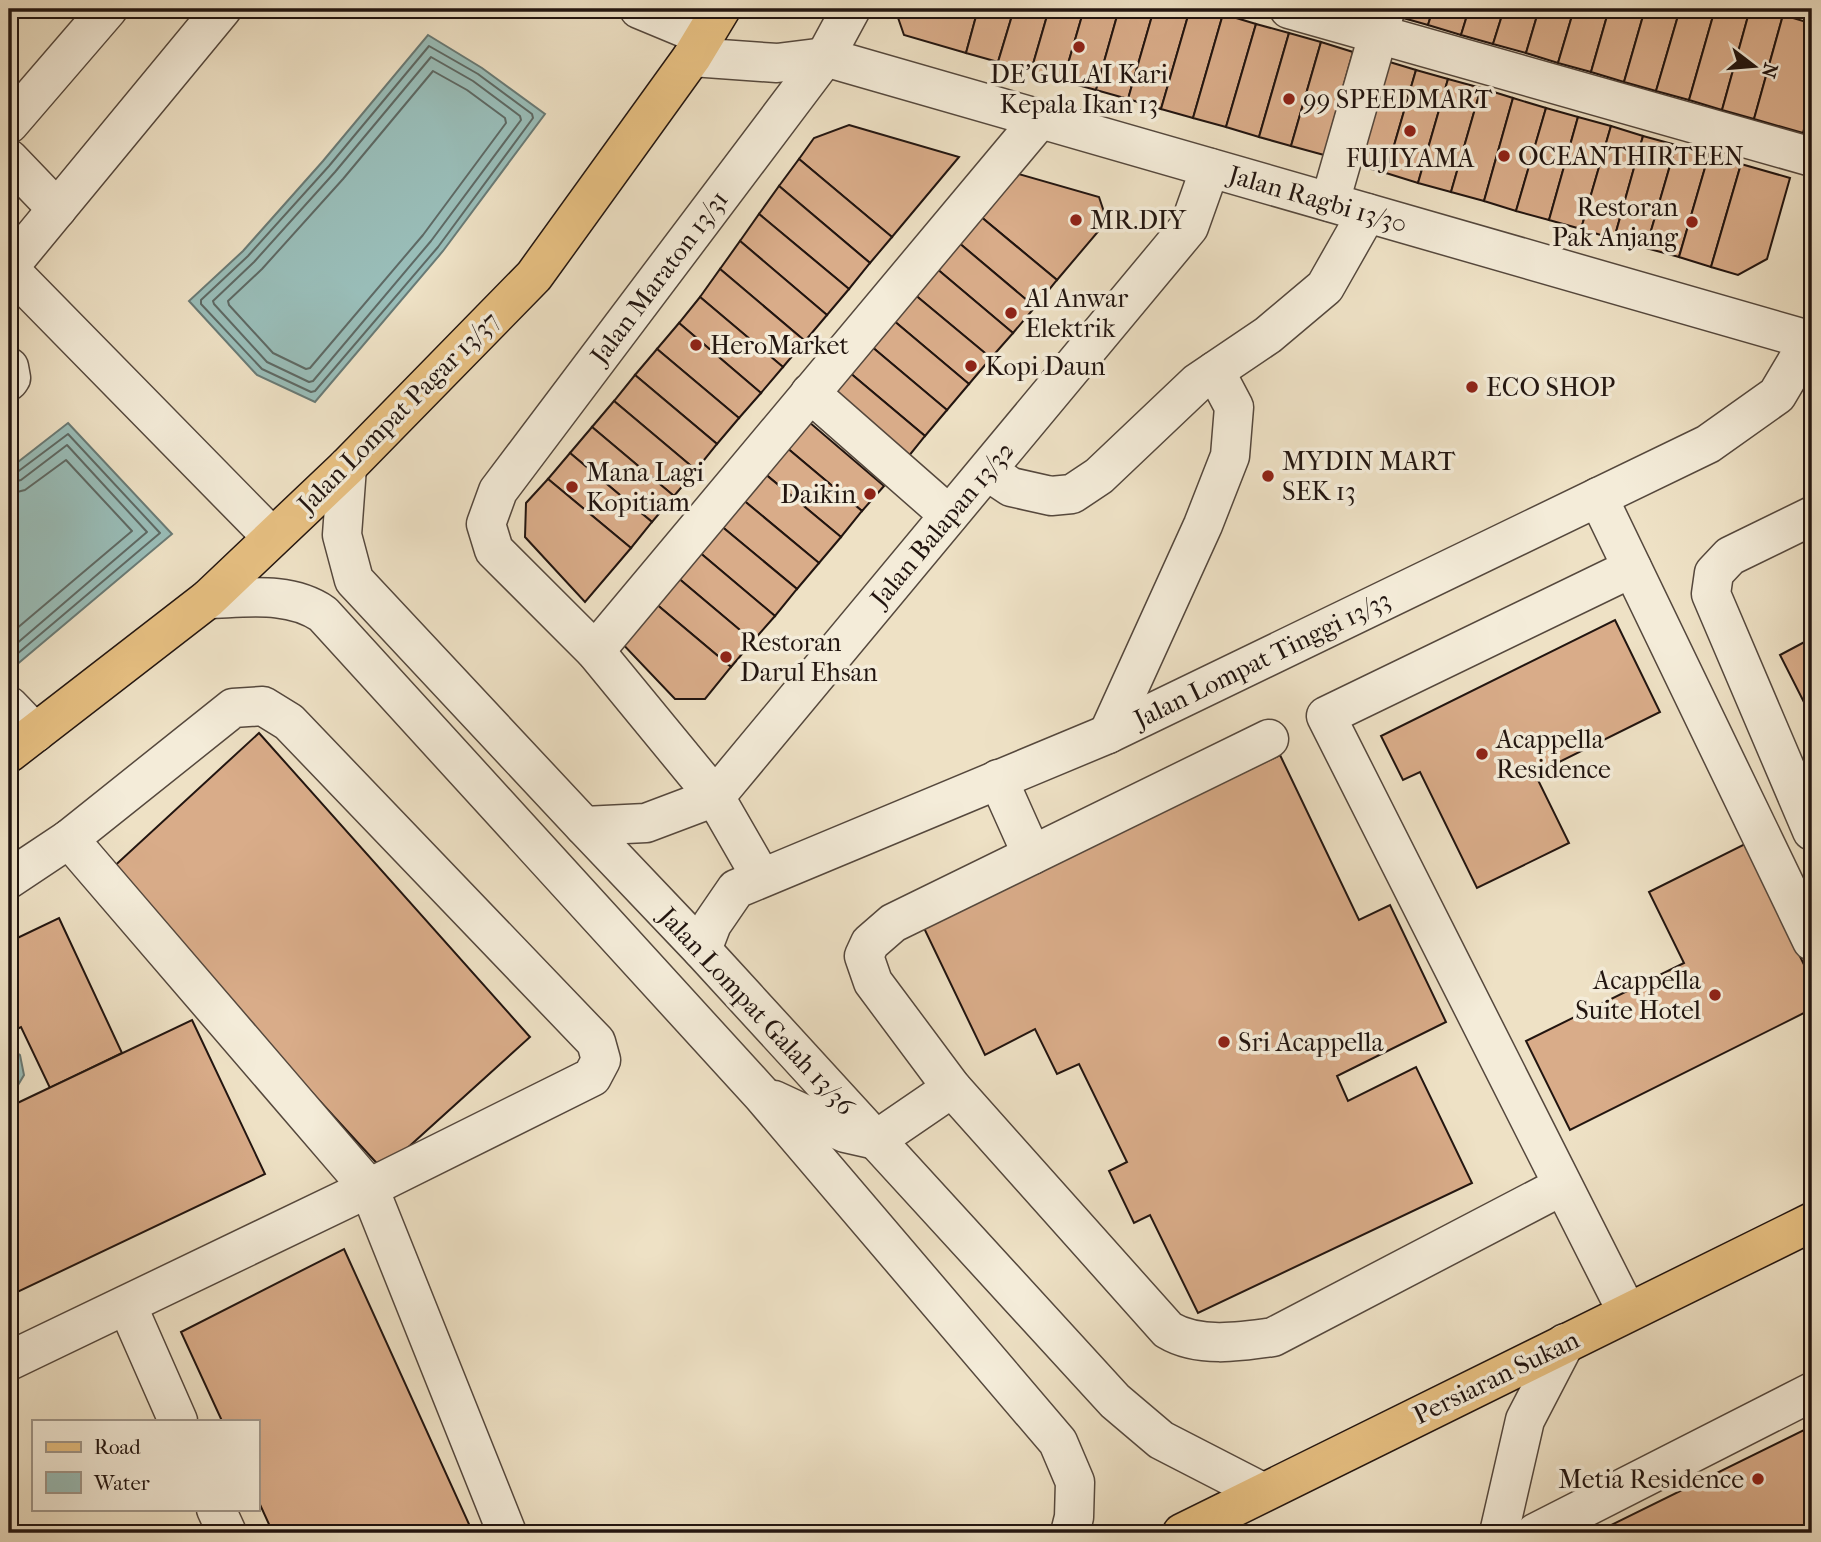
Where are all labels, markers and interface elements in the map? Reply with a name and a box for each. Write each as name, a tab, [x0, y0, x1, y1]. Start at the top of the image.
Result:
north arrow	[1720, 32, 1790, 102]
marker: DE'GULAI Kari Kepala Ikan 13	[1071, 39, 1087, 55]
place label: DE'GULAI Kari Kepala Ikan 13	[990, 59, 1168, 120]
text: N	[1757, 60, 1782, 81]
place label: 99 SPEEDMART	[1303, 84, 1493, 115]
marker: 99 SPEEDMART	[1281, 91, 1297, 107]
marker: FUJIYAMA	[1402, 123, 1418, 139]
place label: OCEANTHIRTEEN	[1518, 141, 1744, 172]
place label: FUJIYAMA	[1346, 143, 1475, 174]
marker: OCEANTHIRTEEN	[1496, 148, 1512, 164]
street label: Jalan Ragbi 13/30	[1223, 159, 1411, 240]
street label: Jalan Maraton 13/31	[583, 184, 735, 372]
place label: Restoran Pak Anjang	[1552, 192, 1679, 253]
place label: MR.DIY	[1090, 205, 1187, 236]
marker: MR.DIY	[1068, 212, 1084, 228]
marker: Restoran Pak Anjang	[1684, 214, 1700, 230]
place label: Al Anwar Elektrik	[1024, 283, 1128, 344]
street label: Jalan Lompat Pagar 13/37	[290, 305, 506, 521]
marker: Al Anwar Elektrik	[1003, 305, 1019, 321]
place label: HeroMarket	[710, 330, 849, 361]
marker: HeroMarket	[688, 337, 704, 353]
place label: Kopi Daun	[985, 351, 1105, 382]
marker: Kopi Daun	[963, 358, 979, 374]
place label: ECO SHOP	[1486, 372, 1616, 403]
marker: ECO SHOP	[1464, 379, 1480, 395]
street label: Jalan Balapan 13/32	[863, 435, 1021, 615]
place label: MYDIN MART SEK 13	[1282, 446, 1456, 507]
place label: Mana Lagi Kopitiam	[586, 457, 704, 518]
marker: MYDIN MART SEK 13	[1260, 468, 1276, 484]
marker: Mana Lagi Kopitiam	[564, 479, 580, 495]
place label: Daikin	[780, 479, 856, 510]
marker: Daikin	[862, 486, 878, 502]
street label: Jalan Lompat Tinggi 13/33	[1127, 584, 1395, 736]
place label: Restoran Darul Ehsan	[740, 627, 878, 688]
marker: Restoran Darul Ehsan	[718, 649, 734, 665]
place label: Acappella Residence	[1495, 724, 1611, 785]
marker: Acappella Residence	[1474, 746, 1490, 762]
street label: Jalan Lompat Galah 13/36	[651, 899, 862, 1123]
place label: Acappella Suite Hotel	[1575, 965, 1702, 1026]
marker: Acappella Suite Hotel	[1707, 987, 1723, 1003]
place label: Sri Acappella	[1238, 1027, 1384, 1058]
marker: Sri Acappella	[1216, 1034, 1232, 1050]
street label: Persiaran Sukan	[1408, 1324, 1584, 1431]
legend	[32, 1420, 259, 1510]
text: Road	[94, 1435, 141, 1459]
place label: Metia Residence	[1558, 1464, 1744, 1495]
text: Water	[93, 1471, 150, 1495]
marker: Metia Residence	[1750, 1471, 1766, 1487]

